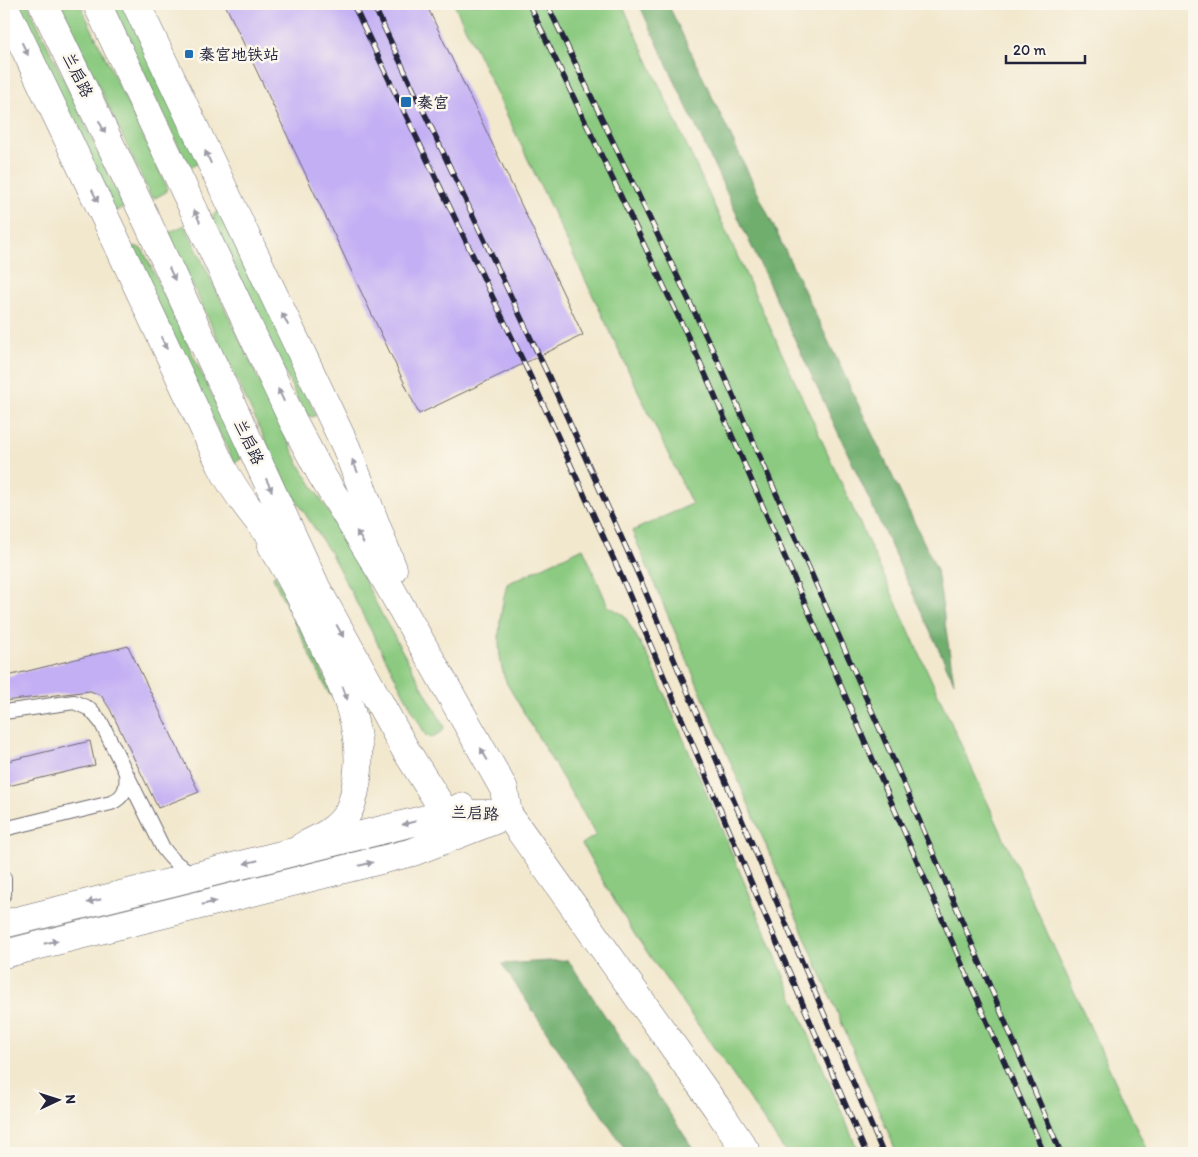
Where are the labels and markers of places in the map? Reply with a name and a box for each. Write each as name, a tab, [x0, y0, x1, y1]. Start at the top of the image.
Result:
place label: 秦宫地铁站	[199, 45, 279, 64]
marker: 秦宫地铁站	[183, 48, 195, 60]
place label: 秦宫	[417, 93, 449, 112]
marker: 秦宫	[399, 95, 413, 109]

